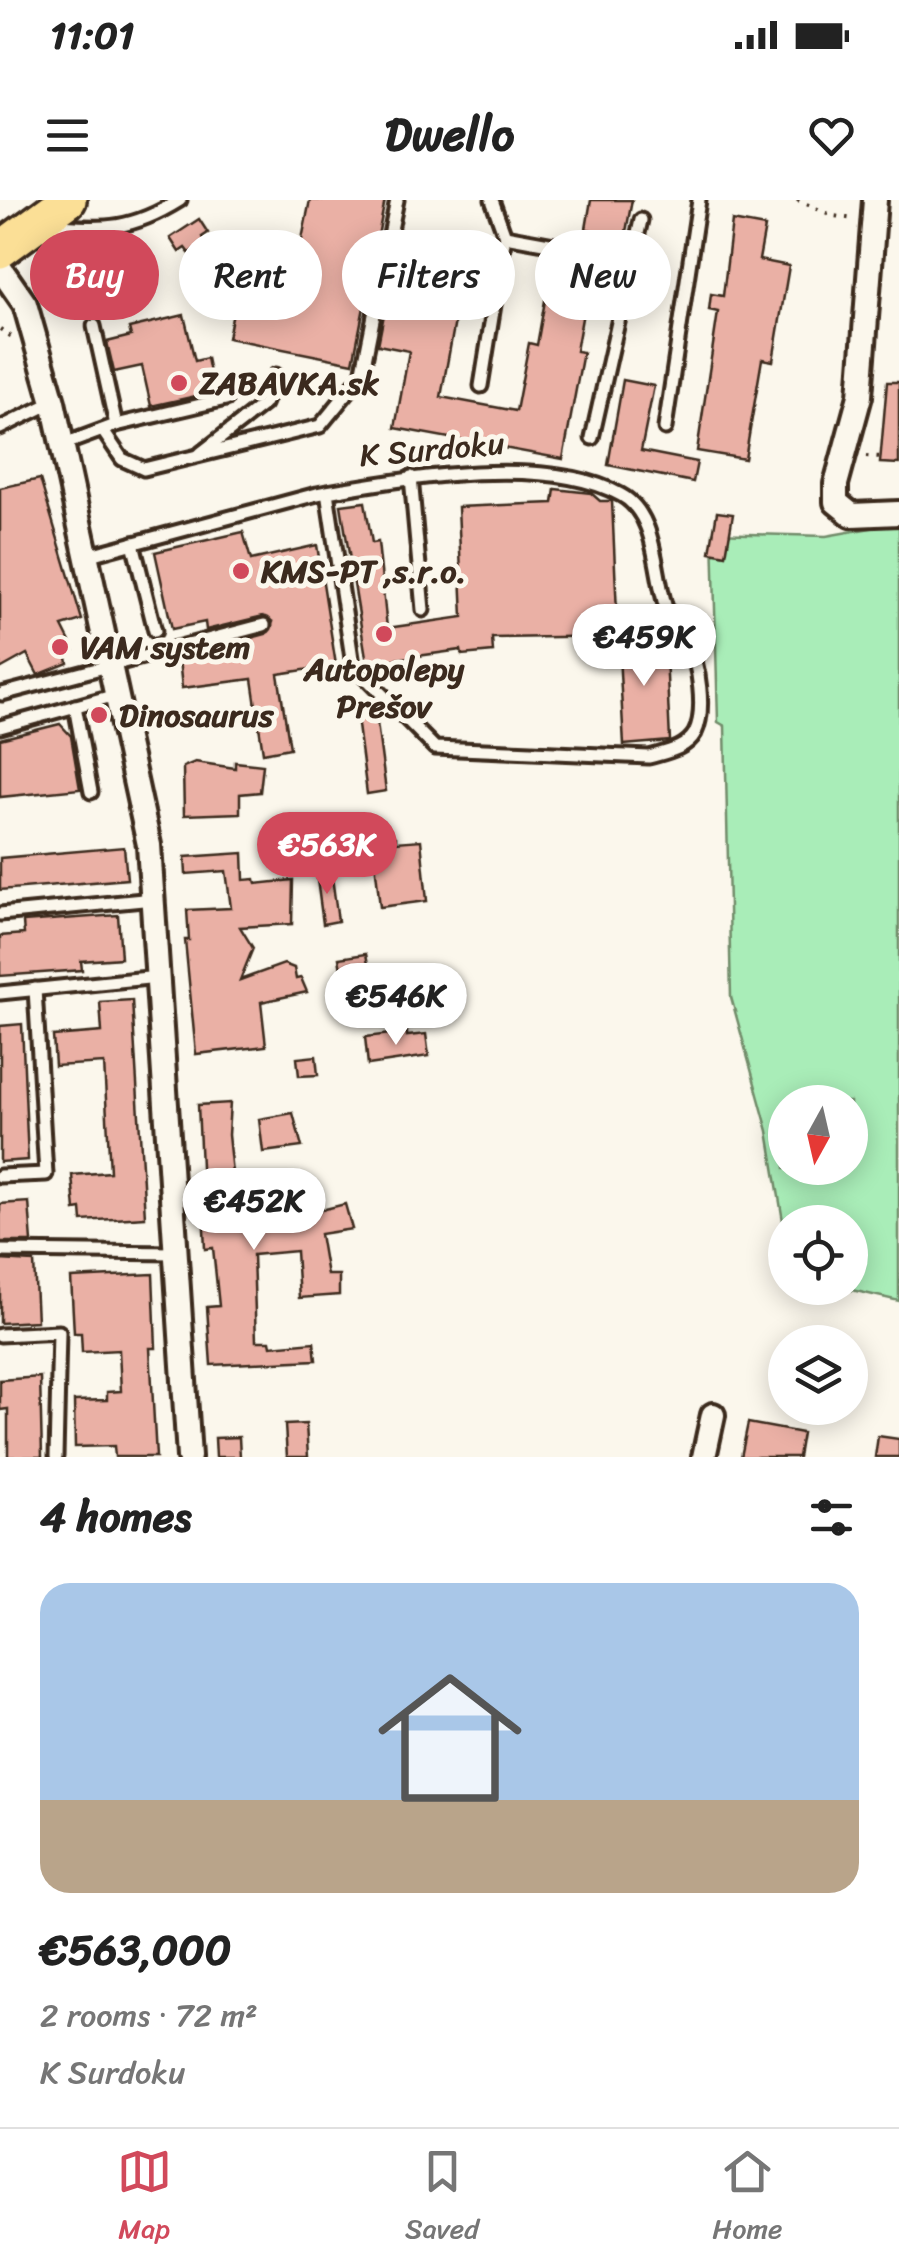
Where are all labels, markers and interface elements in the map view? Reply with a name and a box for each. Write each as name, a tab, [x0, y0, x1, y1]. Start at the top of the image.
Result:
text: 11:01	[50, 2, 134, 69]
text: Dwello	[385, 95, 514, 175]
icon: menu	[40, 108, 95, 163]
icon: heart	[804, 108, 859, 163]
chip: Buy	[30, 230, 159, 320]
chip: Rent	[179, 230, 322, 320]
chip: Filters	[342, 230, 515, 320]
chip: New	[535, 230, 671, 320]
place label: ZABAVKA.sk	[198, 355, 380, 412]
marker: ZABAVKA.sk	[168, 372, 190, 394]
street label: K Surdoku	[357, 415, 507, 484]
place label: KMS-PT ,s.r.o.	[260, 543, 466, 600]
marker: KMS-PT ,s.r.o.	[230, 560, 252, 582]
pin: €459K	[574, 604, 714, 689]
text: €459K	[594, 608, 694, 665]
place label: VAM system	[80, 619, 250, 676]
marker: Autopolepy Prešov	[373, 623, 395, 645]
marker: VAM system	[49, 636, 71, 658]
place label: Autopolepy Prešov	[302, 641, 465, 735]
place label: Dinosaurus	[119, 687, 275, 744]
marker: Dinosaurus	[88, 704, 110, 726]
pin: €563K	[257, 812, 397, 897]
text: €563K	[279, 816, 375, 873]
pin: €546K	[326, 963, 466, 1048]
text: €546K	[347, 967, 445, 1024]
north arrow	[768, 1085, 868, 1185]
map controls	[768, 1085, 868, 1425]
pin: €452K	[184, 1168, 324, 1253]
text: €452K	[205, 1172, 303, 1229]
button: locate	[768, 1205, 868, 1305]
button: layers	[768, 1325, 868, 1425]
text: 4 homes	[40, 1480, 192, 1554]
icon: filters	[804, 1490, 859, 1545]
icon: home	[360, 1648, 540, 1828]
text: €563,000	[40, 1913, 231, 1987]
text: 2 rooms · 72 m²	[40, 1987, 258, 2044]
text: K Surdoku	[40, 2044, 185, 2101]
tab: Map	[117, 2144, 172, 2253]
tab: Saved	[405, 2144, 479, 2253]
tab: Home	[712, 2144, 782, 2253]

